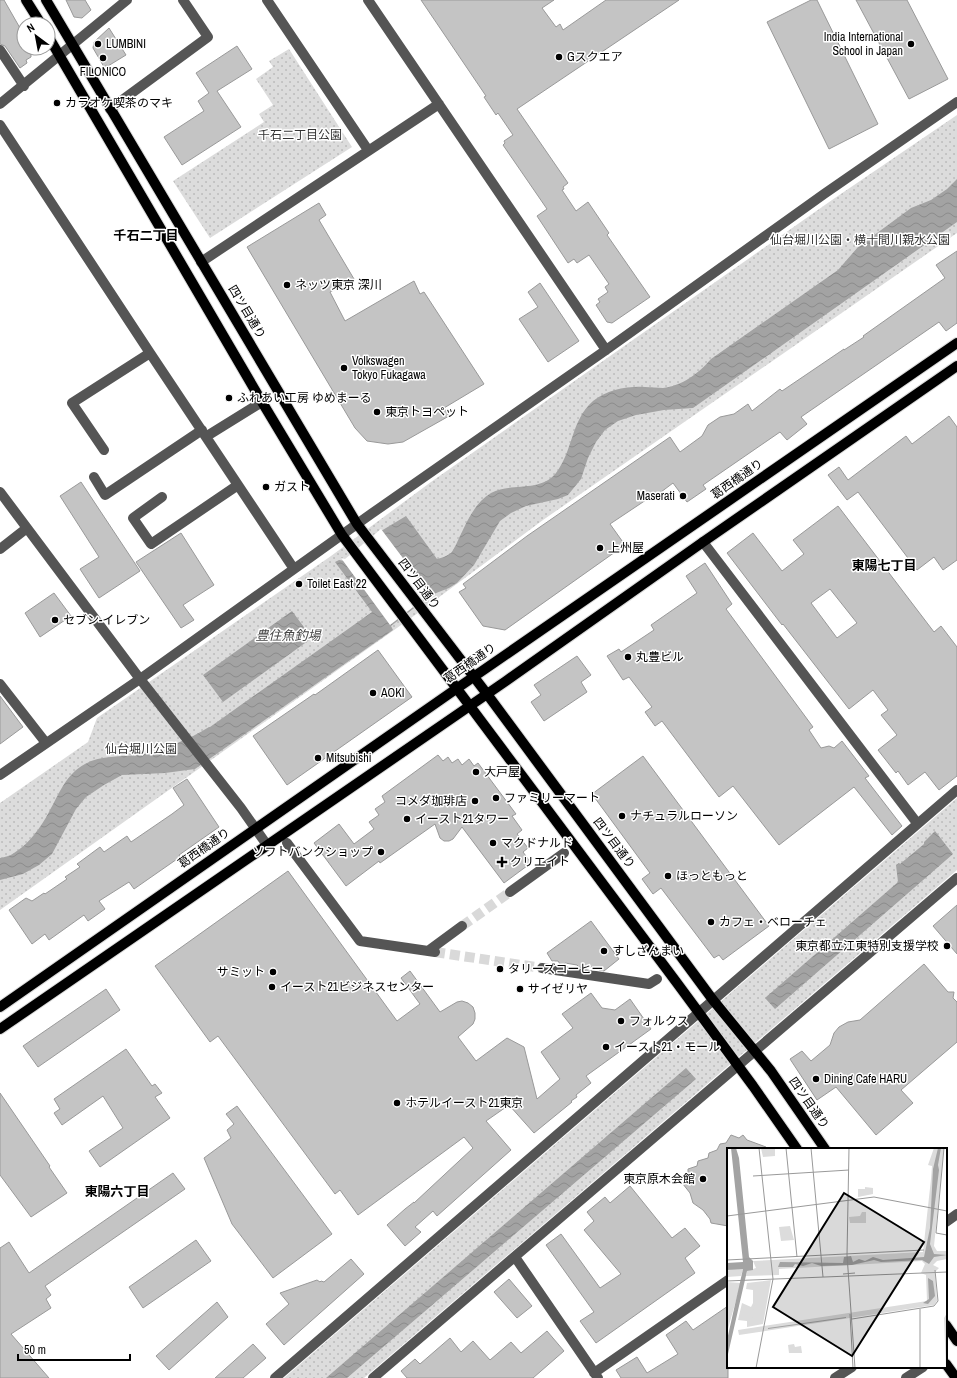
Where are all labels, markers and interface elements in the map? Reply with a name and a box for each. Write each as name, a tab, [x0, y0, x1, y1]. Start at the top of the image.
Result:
north arrow	[16, 16, 56, 56]
text: N	[24, 20, 37, 35]
place label: India International School in Japan	[824, 29, 903, 59]
place label: LUMBINI	[106, 36, 146, 52]
marker: LUMBINI	[93, 39, 103, 49]
marker: India International School in Japan	[906, 39, 916, 49]
place label: Gスクエア	[567, 49, 623, 65]
marker: Gスクエア	[554, 52, 564, 62]
marker: FILONICO	[98, 53, 108, 63]
place label: FILONICO	[80, 64, 127, 80]
place label: カラオケ喫茶のマキ	[65, 95, 173, 111]
marker: カラオケ喫茶のマキ	[52, 98, 62, 108]
park label: 千石二丁目公園	[258, 127, 342, 143]
district label: 千石二丁目	[113, 227, 179, 244]
park label: 仙台堀川公園・横十間川親水公園	[770, 232, 950, 248]
place label: ネッツ東京 深川	[295, 277, 382, 293]
marker: ネッツ東京 深川	[282, 280, 292, 290]
street label: 四ツ目通り	[225, 282, 269, 342]
place label: Volkswagen Tokyo Fukagawa	[352, 353, 426, 383]
marker: Volkswagen Tokyo Fukagawa	[339, 363, 349, 373]
place label: ふれあい工房 ゆめまーる	[237, 390, 372, 406]
marker: ふれあい工房 ゆめまーる	[224, 393, 234, 403]
place label: 東京トヨペット	[385, 404, 469, 420]
marker: 東京トヨペット	[372, 407, 382, 417]
street label: 葛西橋通り	[708, 455, 766, 503]
place label: ガスト	[274, 479, 310, 495]
marker: ガスト	[261, 482, 271, 492]
place label: Maserati	[637, 488, 675, 504]
marker: Maserati	[678, 491, 688, 501]
place label: 上州屋	[608, 540, 644, 556]
marker: 上州屋	[595, 543, 605, 553]
street label: 四ツ目通り	[395, 555, 443, 613]
district label: 東陽七丁目	[851, 557, 917, 574]
place label: Toilet East 22	[307, 576, 367, 592]
marker: Toilet East 22	[294, 579, 304, 589]
place label: セブン-イレブン	[63, 612, 150, 628]
marker: セブン-イレブン	[50, 615, 60, 625]
water label: 豊住魚釣場	[255, 627, 322, 644]
street label: 葛西橋通り	[441, 639, 499, 687]
place label: 丸豊ビル	[636, 649, 684, 665]
marker: 丸豊ビル	[623, 652, 633, 662]
place label: AOKI	[380, 685, 405, 701]
marker: AOKI	[368, 688, 378, 698]
park label: 仙台堀川公園	[105, 741, 177, 757]
place label: Mitsubishi	[326, 750, 371, 766]
marker: Mitsubishi	[313, 753, 323, 763]
place label: 大戸屋	[484, 764, 520, 780]
marker: 大戸屋	[471, 767, 481, 777]
place label: ファミリーマート	[504, 790, 600, 806]
place label: コメダ珈琲店	[395, 793, 467, 809]
marker: ファミリーマート	[491, 793, 501, 803]
marker: コメダ珈琲店	[470, 796, 480, 806]
place label: ナチュラルローソン	[630, 808, 738, 824]
place label: イースト21タワー	[415, 811, 509, 827]
marker: ナチュラルローソン	[617, 811, 627, 821]
marker: イースト21タワー	[402, 814, 412, 824]
street label: 四ツ目通り	[590, 814, 638, 872]
street label: 葛西橋通り	[175, 824, 233, 872]
place label: マクドナルド	[501, 835, 573, 851]
marker: マクドナルド	[488, 838, 498, 848]
place label: ソフトバンクショップ	[252, 844, 373, 860]
marker: ソフトバンクショップ	[376, 847, 386, 857]
place label: クリエイト	[510, 854, 570, 870]
marker: クリエイト	[497, 857, 507, 867]
place label: ほっともっと	[676, 868, 748, 884]
marker: ほっともっと	[663, 871, 673, 881]
place label: カフェ・ベローチェ	[719, 914, 827, 930]
marker: カフェ・ベローチェ	[706, 917, 716, 927]
place label: 東京都立江東特別支援学校	[795, 938, 939, 954]
marker: 東京都立江東特別支援学校	[942, 941, 952, 951]
place label: すしざんまい	[612, 943, 684, 959]
marker: すしざんまい	[599, 946, 609, 956]
place label: タリーズコーヒー	[508, 961, 603, 977]
place label: サミット	[217, 964, 265, 980]
marker: タリーズコーヒー	[495, 964, 505, 974]
marker: サミット	[268, 967, 278, 977]
place label: イースト21ビジネスセンター	[280, 979, 434, 995]
place label: サイゼリヤ	[528, 981, 588, 997]
marker: イースト21ビジネスセンター	[267, 982, 277, 992]
marker: サイゼリヤ	[515, 984, 525, 994]
place label: フォルクス	[629, 1013, 689, 1029]
marker: フォルクス	[616, 1016, 626, 1026]
place label: イース卜21・モール	[614, 1039, 720, 1055]
marker: イース卜21・モール	[601, 1042, 611, 1052]
place label: Dining Cafe HARU	[824, 1071, 907, 1087]
street label: 四ツ目通り	[785, 1074, 833, 1132]
marker: Dining Cafe HARU	[811, 1074, 821, 1084]
place label: ホテルイースト21東京	[405, 1095, 523, 1111]
marker: ホテルイースト21東京	[392, 1098, 402, 1108]
inset map	[727, 1148, 947, 1368]
place label: 東京原木会館	[623, 1171, 695, 1187]
marker: 東京原木会館	[698, 1174, 708, 1184]
district label: 東陽六丁目	[84, 1183, 150, 1200]
scale bar	[18, 1336, 130, 1362]
text: 50 m	[24, 1342, 46, 1358]

